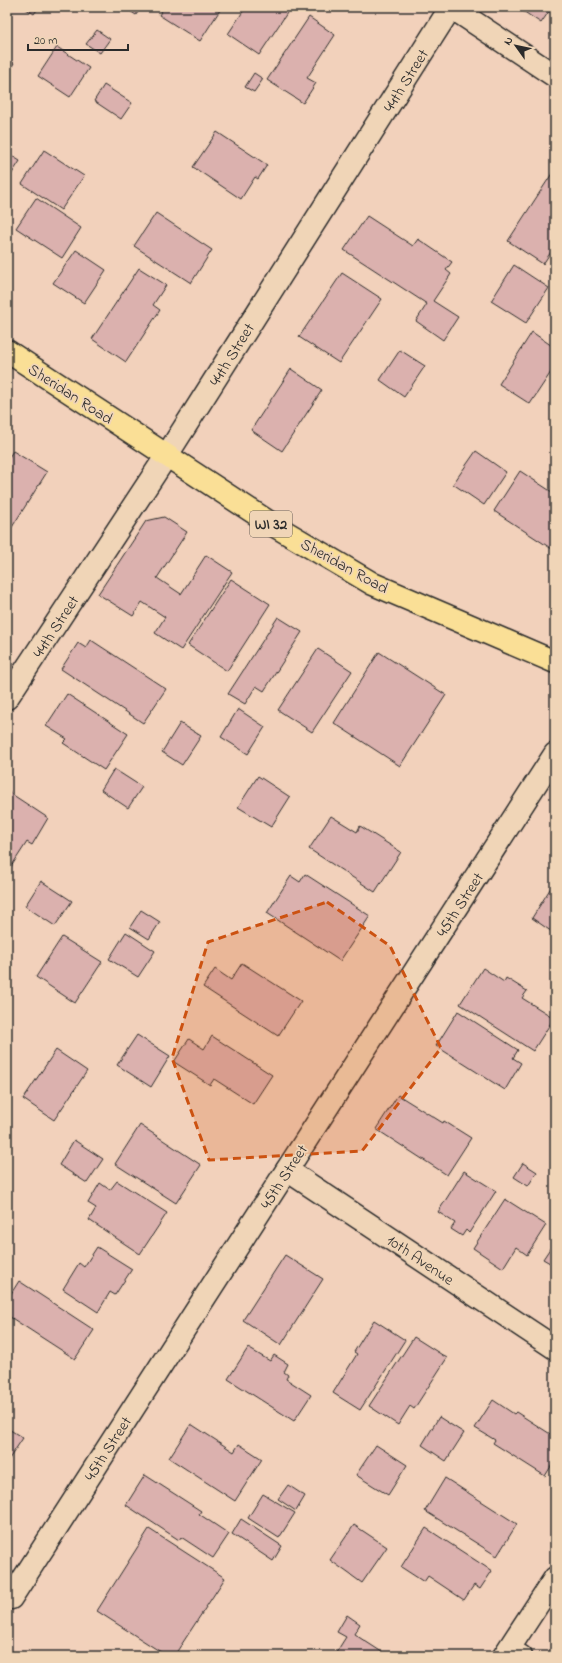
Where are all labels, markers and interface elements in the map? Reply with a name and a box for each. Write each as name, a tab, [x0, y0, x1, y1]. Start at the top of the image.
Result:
scale bar	[28, 26, 128, 52]
north arrow	[496, 26, 536, 66]
text: 20 m	[34, 32, 57, 50]
text: N	[500, 34, 517, 49]
street label: 44th Street	[378, 44, 436, 117]
street label: 44th Street	[204, 318, 262, 391]
street label: Sheridan Road	[23, 358, 117, 431]
road number: WI 32	[250, 511, 292, 537]
street label: Sheridan Road	[296, 533, 392, 601]
street label: 44th Street	[27, 590, 86, 663]
street label: 45th Street	[431, 867, 491, 942]
street label: 45th Street	[255, 1139, 315, 1214]
street label: 10th Avenue	[381, 1229, 459, 1293]
street label: 45th Street	[79, 1411, 139, 1486]

